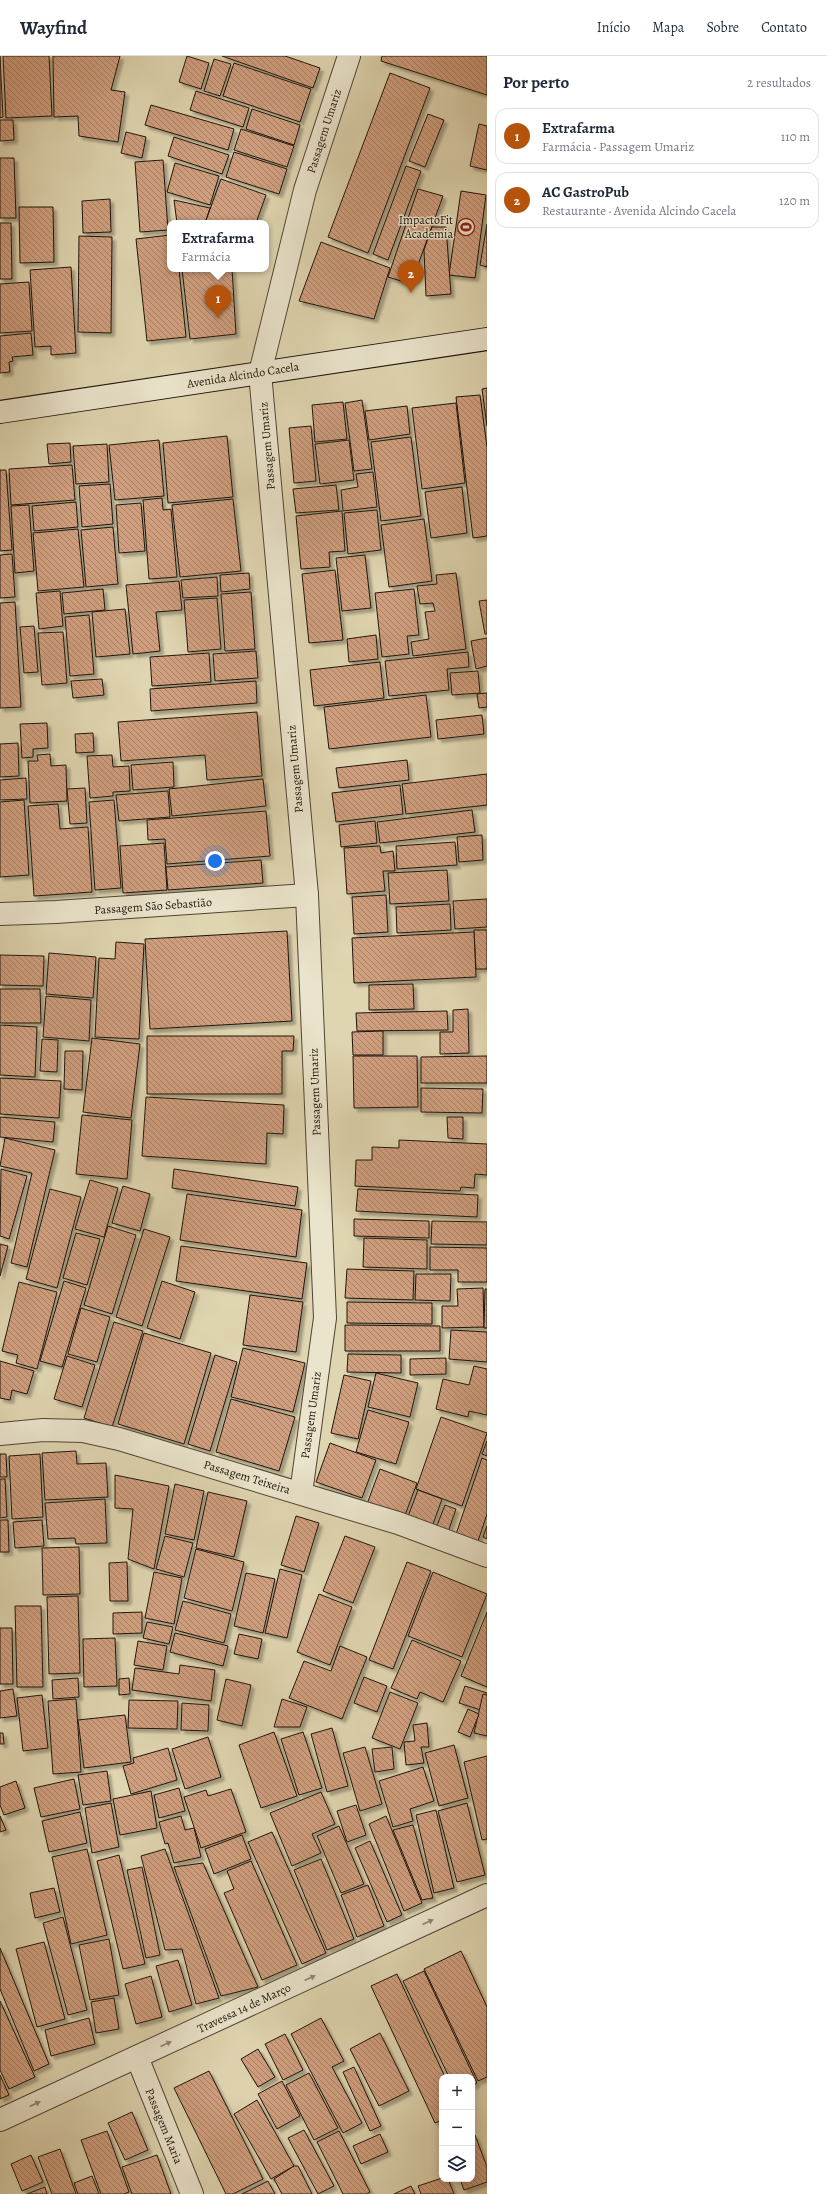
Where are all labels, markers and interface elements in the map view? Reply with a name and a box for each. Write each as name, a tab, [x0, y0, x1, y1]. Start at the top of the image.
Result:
text: Wayfind	[20, 15, 87, 41]
text: Início	[597, 18, 630, 37]
text: Mapa	[652, 18, 684, 37]
text: Sobre	[706, 18, 739, 37]
text: Contato	[761, 18, 807, 37]
text: Por perto	[503, 71, 569, 94]
text: 2 resultados	[747, 74, 811, 91]
street label: Passagem Umariz	[303, 87, 345, 175]
text: Extrafarma	[542, 118, 615, 138]
text: 1	[515, 128, 519, 145]
text: 110 m	[781, 128, 810, 145]
text: Farmácia · Passagem Umariz	[542, 138, 694, 155]
text: AC GastroPub	[542, 182, 629, 202]
text: 2	[514, 192, 520, 209]
text: 120 m	[779, 192, 810, 209]
text: Restaurante · Avenida Alcindo Cacela	[542, 202, 736, 219]
place label: ImpactoFit Academia	[399, 212, 453, 242]
sports icon: ImpactoFit Academia	[456, 217, 476, 237]
popup	[167, 220, 269, 272]
text: Extrafarma	[182, 228, 254, 248]
text: Farmácia	[182, 248, 231, 265]
pin: 2	[398, 260, 424, 293]
pin: 1	[205, 285, 231, 318]
street label: Avenida Alcindo Cacela	[185, 358, 301, 392]
street label: Passagem Umariz	[255, 401, 279, 491]
street label: Passagem Umariz	[283, 724, 307, 814]
your location	[205, 851, 225, 871]
street label: Passagem São Sebastião	[94, 894, 212, 918]
street label: Passagem Umariz	[305, 1048, 325, 1136]
street label: Passagem Umariz	[297, 1370, 325, 1460]
street label: Passagem Teixeira	[202, 1456, 293, 1498]
one-way arrow	[422, 1919, 433, 1925]
one-way arrow	[304, 1975, 316, 1981]
street label: Travessa 14 de Março	[195, 1979, 293, 2037]
one-way arrow	[161, 2041, 172, 2047]
map controls	[439, 2074, 475, 2182]
button: +	[439, 2074, 475, 2110]
street label: Passagem Maria	[142, 2086, 187, 2167]
one-way arrow	[30, 2101, 41, 2107]
button: −	[439, 2110, 475, 2146]
button: layers	[439, 2146, 475, 2182]

